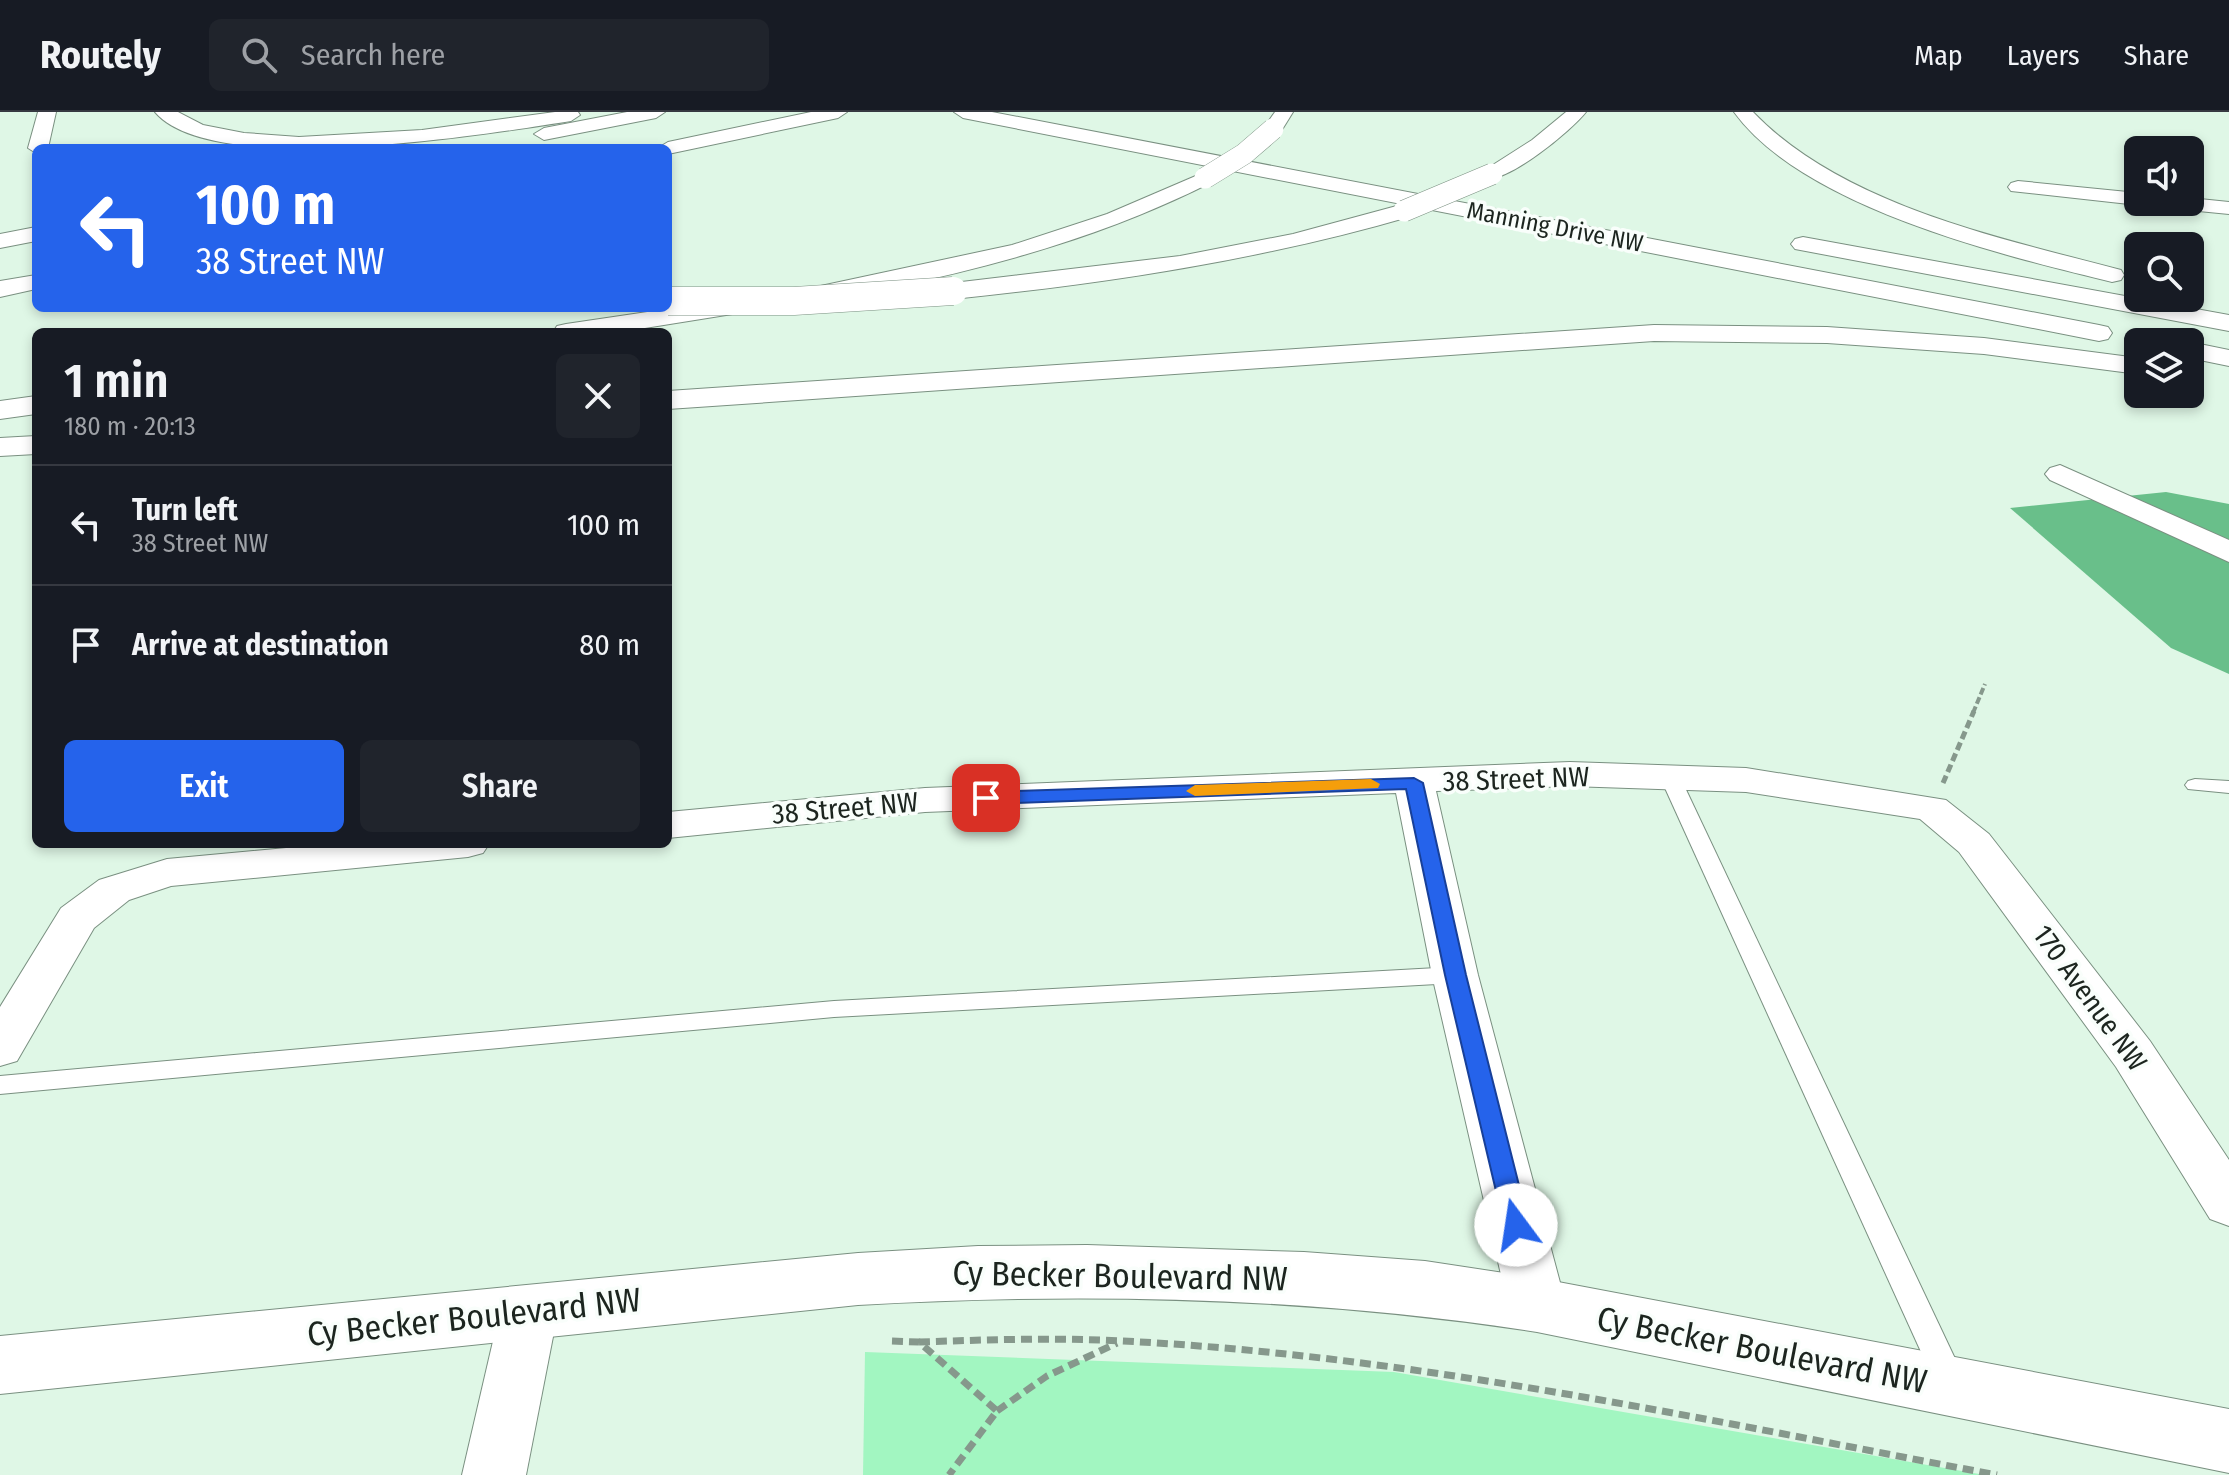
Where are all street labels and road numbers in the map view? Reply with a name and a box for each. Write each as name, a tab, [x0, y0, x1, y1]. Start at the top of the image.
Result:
street label: Manning Drive NW	[1465, 196, 1645, 258]
street label: 38 Street NW	[1442, 760, 1590, 798]
street label: 38 Street NW	[771, 785, 919, 831]
street label: 170 Avenue NW	[2026, 919, 2154, 1077]
street label: Cy Becker Boulevard NW	[952, 1253, 1288, 1299]
street label: Cy Becker Boulevard NW	[305, 1279, 643, 1355]
street label: Cy Becker Boulevard NW	[1594, 1298, 1930, 1402]

